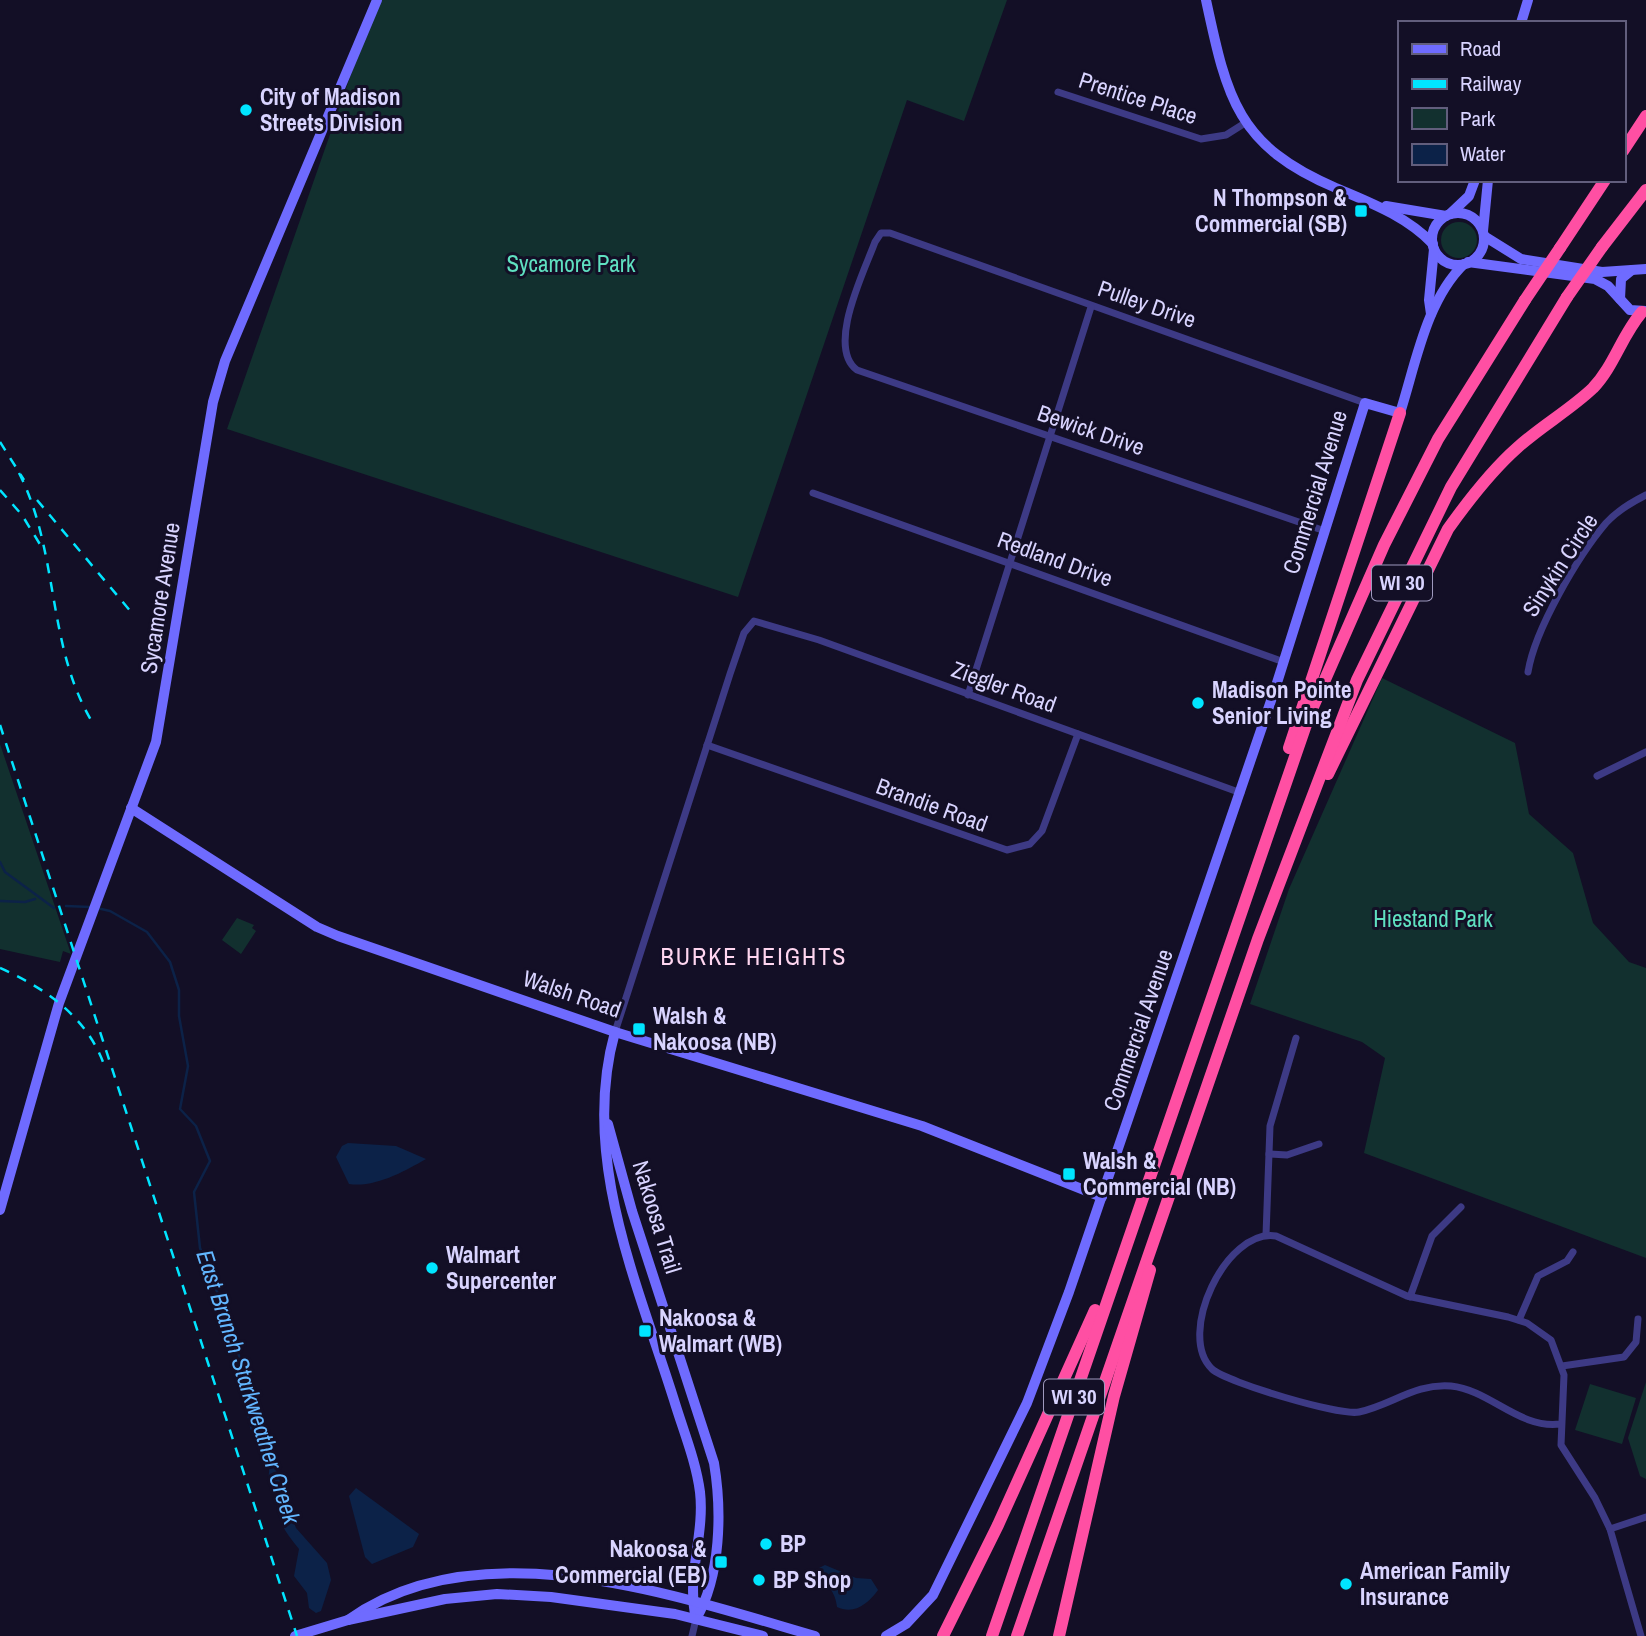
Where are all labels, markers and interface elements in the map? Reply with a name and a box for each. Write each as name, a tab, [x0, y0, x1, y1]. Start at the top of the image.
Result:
legend	[1398, 21, 1625, 182]
text: Road	[1460, 34, 1501, 63]
street label: Prentice Place	[1075, 64, 1201, 131]
text: Railway	[1460, 69, 1522, 98]
place label: City of Madison Streets Division	[260, 81, 403, 138]
marker: City of Madison Streets Division	[238, 102, 254, 118]
text: Park	[1460, 104, 1496, 133]
text: Water	[1460, 139, 1506, 168]
place label: N Thompson & Commercial (SB)	[1195, 182, 1347, 239]
marker: N Thompson & Commercial (SB)	[1353, 203, 1369, 219]
park label: Sycamore Park	[507, 248, 636, 279]
street label: Pulley Drive	[1094, 272, 1200, 335]
street label: Bewick Drive	[1034, 397, 1149, 462]
street label: Commercial Avenue	[1275, 406, 1354, 577]
street label: Sinykin Circle	[1515, 507, 1605, 622]
street label: Sycamore Avenue	[132, 520, 187, 676]
street label: Redland Drive	[993, 523, 1117, 594]
road number: WI 30	[1372, 566, 1432, 600]
street label: Ziegler Road	[948, 653, 1061, 720]
place label: Madison Pointe Senior Living	[1212, 674, 1351, 731]
marker: Madison Pointe Senior Living	[1190, 695, 1206, 711]
street label: Brandie Road	[872, 770, 992, 839]
park label: Hiestand Park	[1373, 903, 1493, 934]
district label: BURKE HEIGHTS	[661, 940, 847, 972]
street label: Commercial Avenue	[1095, 945, 1180, 1115]
street label: Walsh Road	[519, 962, 625, 1025]
place label: Walsh & Nakoosa (NB)	[653, 1000, 777, 1057]
marker: Walsh & Nakoosa (NB)	[631, 1021, 647, 1037]
place label: Walsh & Commercial (NB)	[1083, 1145, 1236, 1202]
street label: Nakoosa Trail	[626, 1157, 689, 1277]
marker: Walsh & Commercial (NB)	[1061, 1166, 1077, 1182]
place label: Walmart Supercenter	[446, 1239, 557, 1296]
water label: East Branch Starkweather Creek	[189, 1245, 309, 1529]
marker: Walmart Supercenter	[424, 1260, 440, 1276]
place label: Nakoosa & Walmart (WB)	[659, 1302, 782, 1359]
marker: Nakoosa & Walmart (WB)	[637, 1323, 653, 1339]
road number: WI 30	[1044, 1380, 1104, 1414]
place label: BP	[780, 1528, 806, 1559]
place label: Nakoosa & Commercial (EB)	[555, 1533, 707, 1590]
marker: BP	[758, 1536, 774, 1552]
marker: Nakoosa & Commercial (EB)	[713, 1554, 729, 1570]
place label: American Family Insurance	[1360, 1555, 1511, 1612]
place label: BP Shop	[773, 1564, 851, 1595]
marker: BP Shop	[751, 1572, 767, 1588]
marker: American Family Insurance	[1338, 1576, 1354, 1592]

